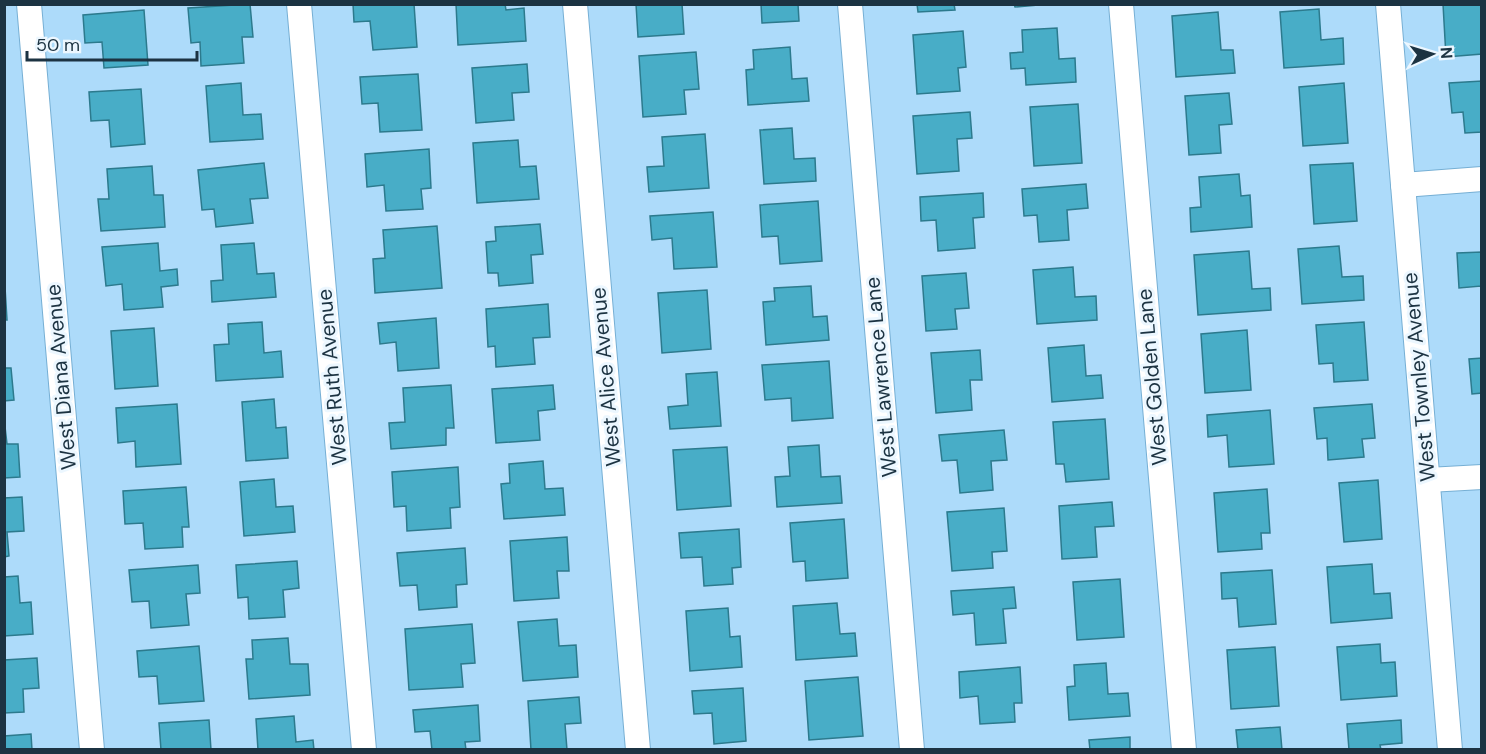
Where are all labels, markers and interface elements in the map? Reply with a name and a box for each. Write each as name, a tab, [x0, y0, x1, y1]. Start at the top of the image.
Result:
scale bar	[27, 24, 196, 62]
north arrow	[1402, 24, 1462, 84]
text: 50 m	[36, 33, 80, 57]
text: N	[1436, 46, 1457, 60]
street label: West Townley Avenue	[1396, 271, 1442, 483]
street label: West Lawrence Lane	[858, 276, 904, 478]
street label: West Diana Avenue	[39, 283, 83, 471]
street label: West Alice Avenue	[584, 286, 628, 468]
street label: West Golden Lane	[1130, 287, 1174, 467]
street label: West Ruth Avenue	[310, 288, 354, 466]

